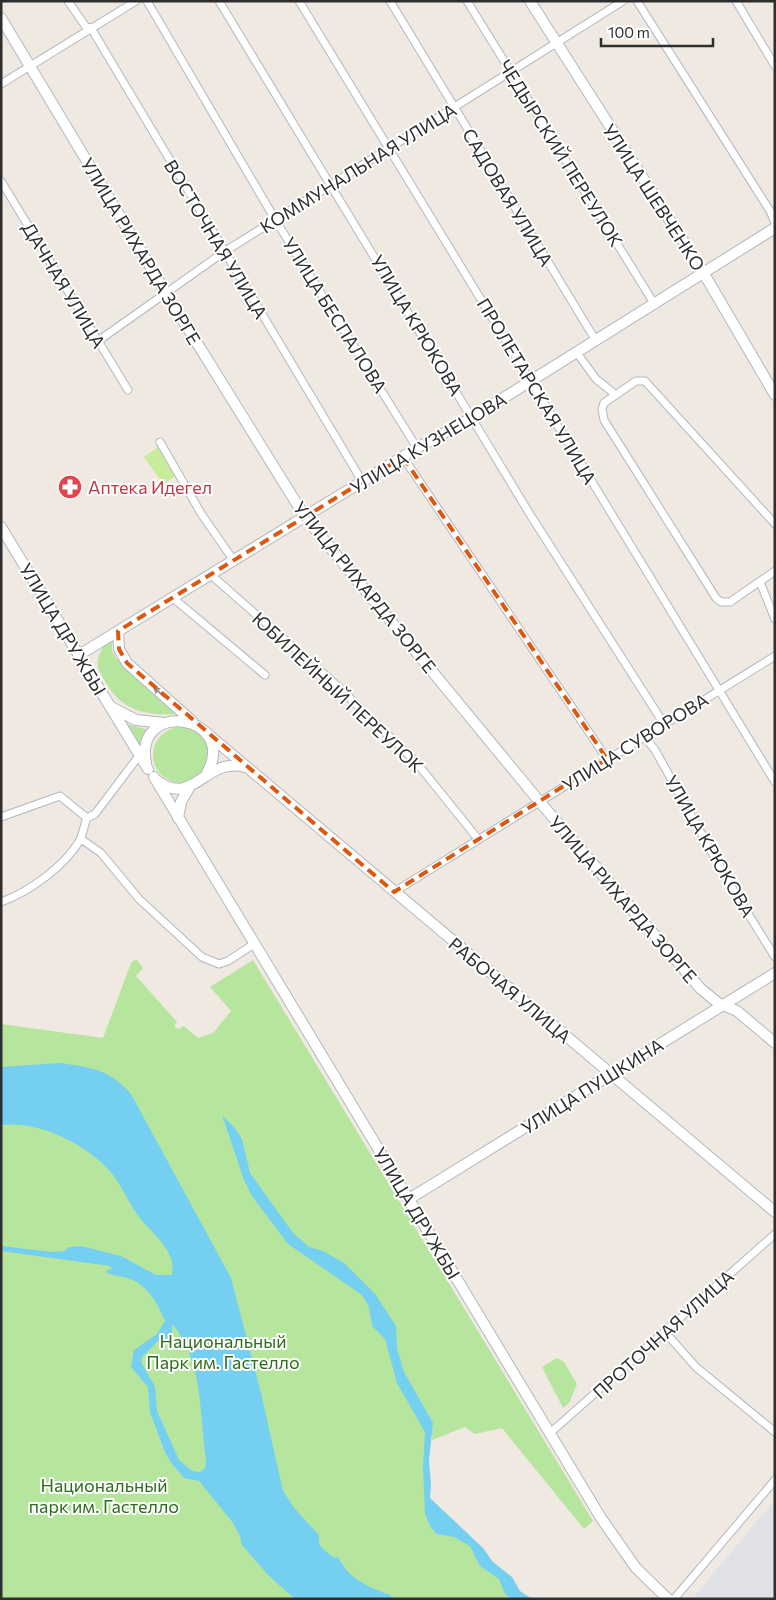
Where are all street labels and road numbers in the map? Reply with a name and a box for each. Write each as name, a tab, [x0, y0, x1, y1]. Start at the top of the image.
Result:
street label: ЧЕДЫРСКИЙ ПЕРЕУЛОК	[494, 56, 628, 250]
street label: КОММУНАЛЬНАЯ УЛИЦА	[256, 98, 460, 238]
street label: УЛИЦА ШЕВЧЕНКО	[598, 119, 710, 275]
street label: САДОВАЯ УЛИЦА	[458, 124, 558, 270]
street label: УЛИЦА РИХАРДА ЗОРГЕ	[76, 153, 206, 349]
street label: ВОСТОЧНАЯ УЛИЦА	[160, 155, 272, 323]
street label: ДАЧНАЯ УЛИЦА	[18, 218, 110, 352]
street label: УЛИЦА БЕСПАЛОВА	[278, 233, 392, 397]
street label: УЛИЦА КРЮКОВА	[366, 251, 468, 399]
street label: ПРОЛЕТАРСКАЯ УЛИЦА	[473, 294, 601, 488]
street label: УЛИЦА КУЗНЕЦОВА	[346, 388, 510, 498]
street label: УЛИЦА РИХАРДА ЗОРГЕ	[289, 497, 441, 677]
street label: УЛИЦА ДРУЖБЫ	[15, 559, 111, 699]
street label: ЮБИЛЕЙНЫЙ ПЕРЕУЛОК	[248, 607, 428, 777]
street label: УЛИЦА СУВОРОВА	[558, 688, 712, 796]
street label: УЛИЦА КРЮКОВА	[660, 771, 760, 921]
street label: УЛИЦА РИХАРДА ЗОРГЕ	[544, 811, 702, 987]
street label: РАБОЧАЯ УЛИЦА	[444, 933, 576, 1047]
street label: УЛИЦА ПУШКИНА	[517, 1033, 667, 1139]
street label: УЛИЦА ДРУЖБЫ	[369, 1143, 465, 1283]
street label: ПРОТОЧНАЯ УЛИЦА	[588, 1265, 738, 1403]

